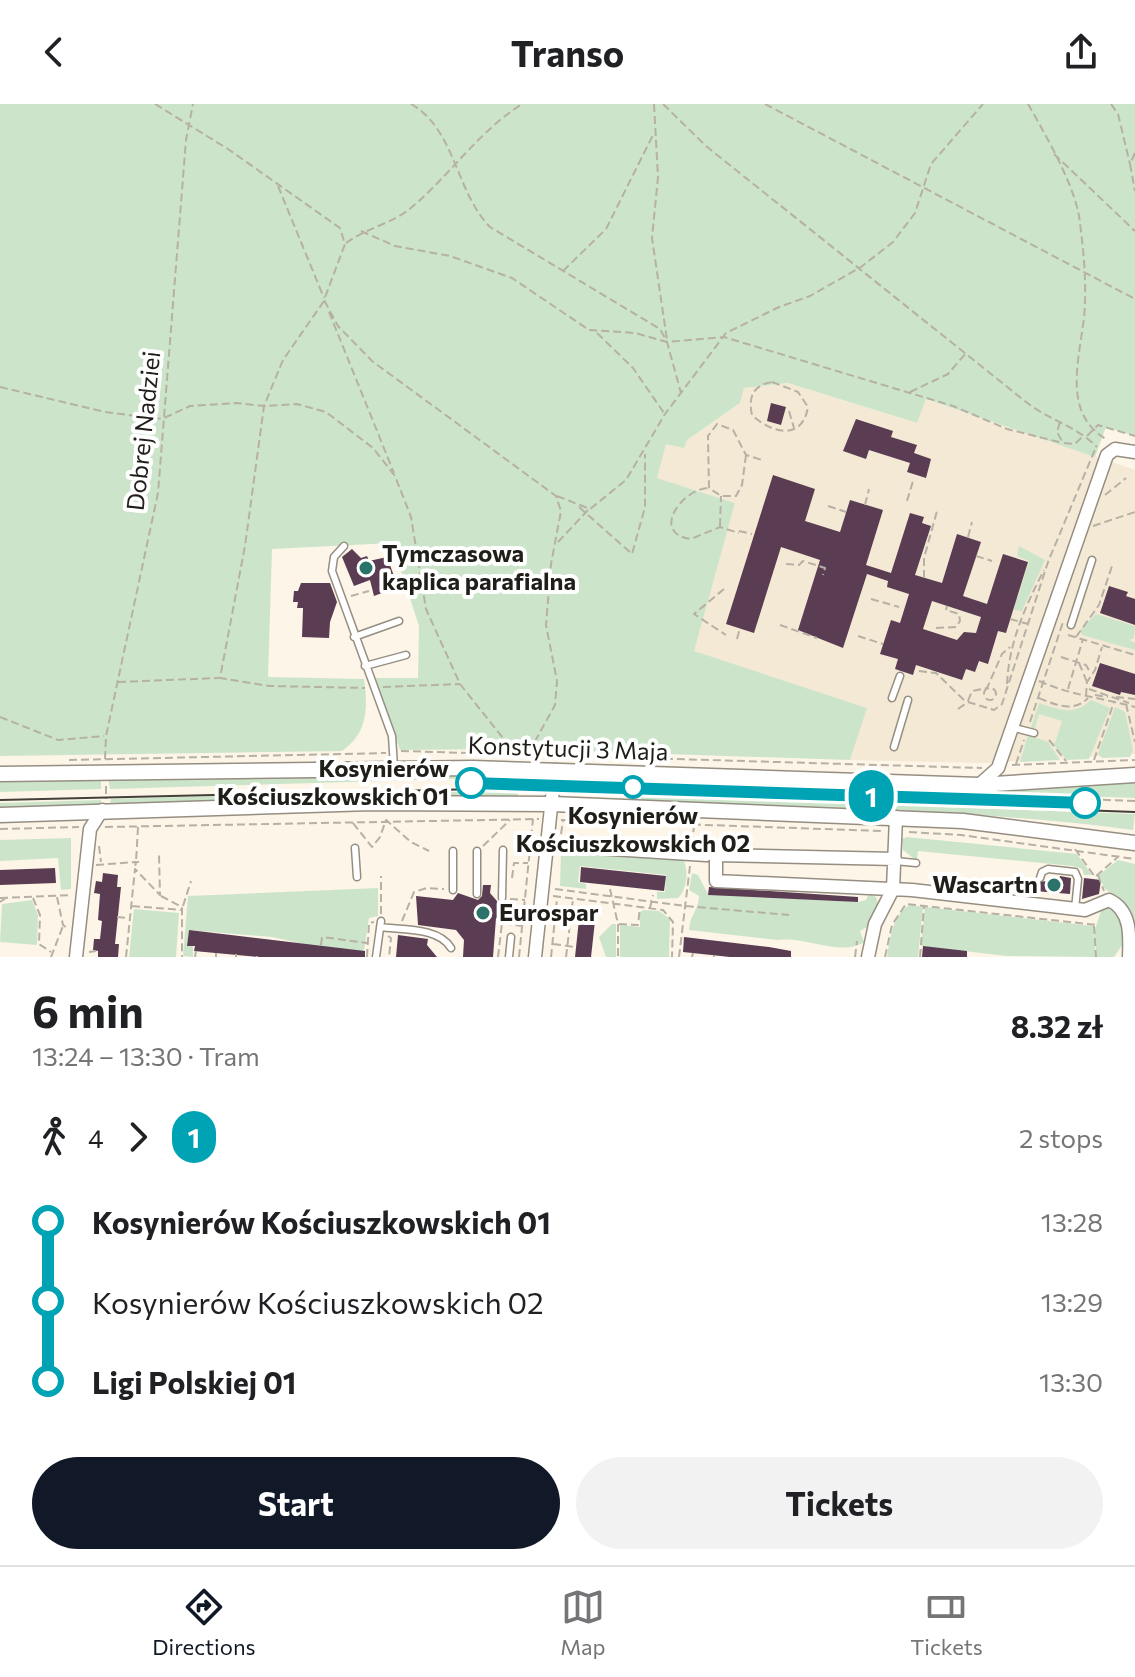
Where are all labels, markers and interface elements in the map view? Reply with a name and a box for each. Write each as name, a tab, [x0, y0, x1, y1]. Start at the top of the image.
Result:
icon: back	[32, 30, 76, 74]
text: Transo	[511, 30, 624, 74]
icon: share	[1059, 30, 1103, 74]
street label: Dobrej Nadziei	[120, 350, 165, 512]
place label: Tymczasowa kaplica parafialna	[382, 538, 576, 595]
marker: Tymczasowa kaplica parafialna	[357, 559, 375, 577]
street label: Konstytucji 3 Maja	[467, 730, 669, 765]
place label: Kosynierów Kościuszkowskich 01	[217, 753, 449, 810]
marker: Kosynierów Kościuszkowskich 01	[456, 768, 486, 798]
line badge: 1	[845, 770, 897, 822]
marker: Kosynierów Kościuszkowskich 02	[622, 776, 644, 798]
text: 1	[865, 779, 877, 813]
unlabelled marker	[1070, 788, 1100, 818]
place label: Kosynierów Kościuszkowskich 02	[516, 800, 750, 857]
place label: Wascartn	[932, 869, 1038, 898]
marker: Wascartn	[1045, 876, 1063, 894]
place label: Eurospar	[499, 897, 599, 926]
marker: Eurospar	[474, 904, 492, 922]
text: 6 min	[32, 983, 144, 1037]
text: 8.32 zł	[1011, 1007, 1103, 1044]
text: 13:24 – 13:30 · Tram	[32, 1040, 260, 1071]
icon: walk	[32, 1115, 76, 1159]
icon: forward	[116, 1115, 160, 1159]
text: 1	[188, 1120, 200, 1154]
text: 4	[88, 1122, 104, 1153]
text: 2 stops	[1019, 1122, 1103, 1153]
text: Kosynierów Kościuszkowskich 01	[92, 1203, 551, 1240]
text: 13:28	[1041, 1206, 1103, 1237]
text: Kosynierów Kościuszkowskich 02	[92, 1283, 544, 1320]
text: 13:29	[1041, 1286, 1103, 1317]
text: Ligi Polskiej 01	[92, 1363, 296, 1400]
text: 13:30	[1039, 1366, 1103, 1397]
button: Start	[32, 1457, 560, 1549]
button: Tickets	[576, 1457, 1103, 1549]
tab: Directions	[152, 1585, 256, 1660]
tab: Map	[560, 1585, 606, 1660]
tab: Tickets	[910, 1585, 983, 1660]

